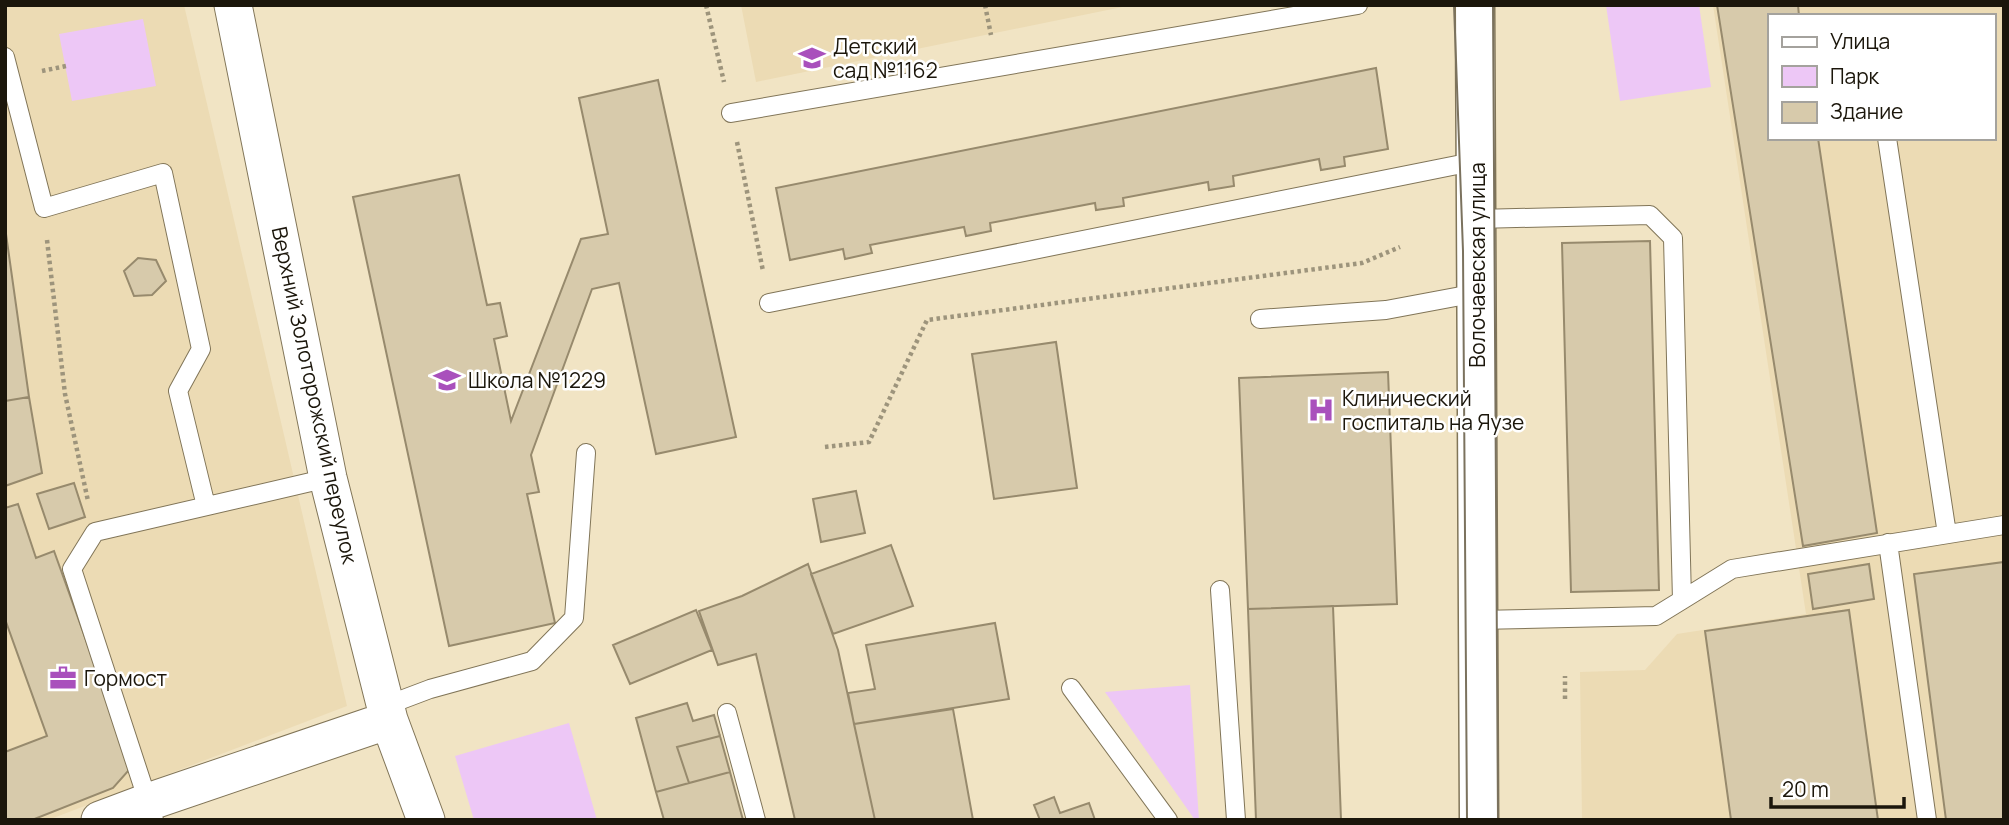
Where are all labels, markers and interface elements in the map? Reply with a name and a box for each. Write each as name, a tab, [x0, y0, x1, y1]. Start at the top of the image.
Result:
legend	[1768, 14, 1995, 140]
text: Улица	[1830, 27, 1890, 55]
place label: Детский сад №1162	[833, 32, 938, 84]
school or university icon: Детский сад №1162	[797, 43, 827, 73]
text: Парк	[1830, 62, 1880, 90]
text: Здание	[1830, 97, 1903, 125]
street label: Волочаевская улица	[1463, 162, 1491, 368]
street label: Верхний Золоторожский переулок	[266, 224, 365, 567]
school or university icon: Школа №1229	[432, 365, 462, 395]
place label: Школа №1229	[468, 366, 606, 394]
place label: Клинический госпиталь на Яузе	[1342, 384, 1524, 436]
hospital icon: Клинический госпиталь на Яузе	[1306, 395, 1336, 425]
office icon: Гормост	[48, 663, 78, 693]
place label: Гормост	[84, 664, 168, 692]
scale bar	[1771, 766, 1904, 810]
text: 20 m	[1782, 775, 1829, 803]

